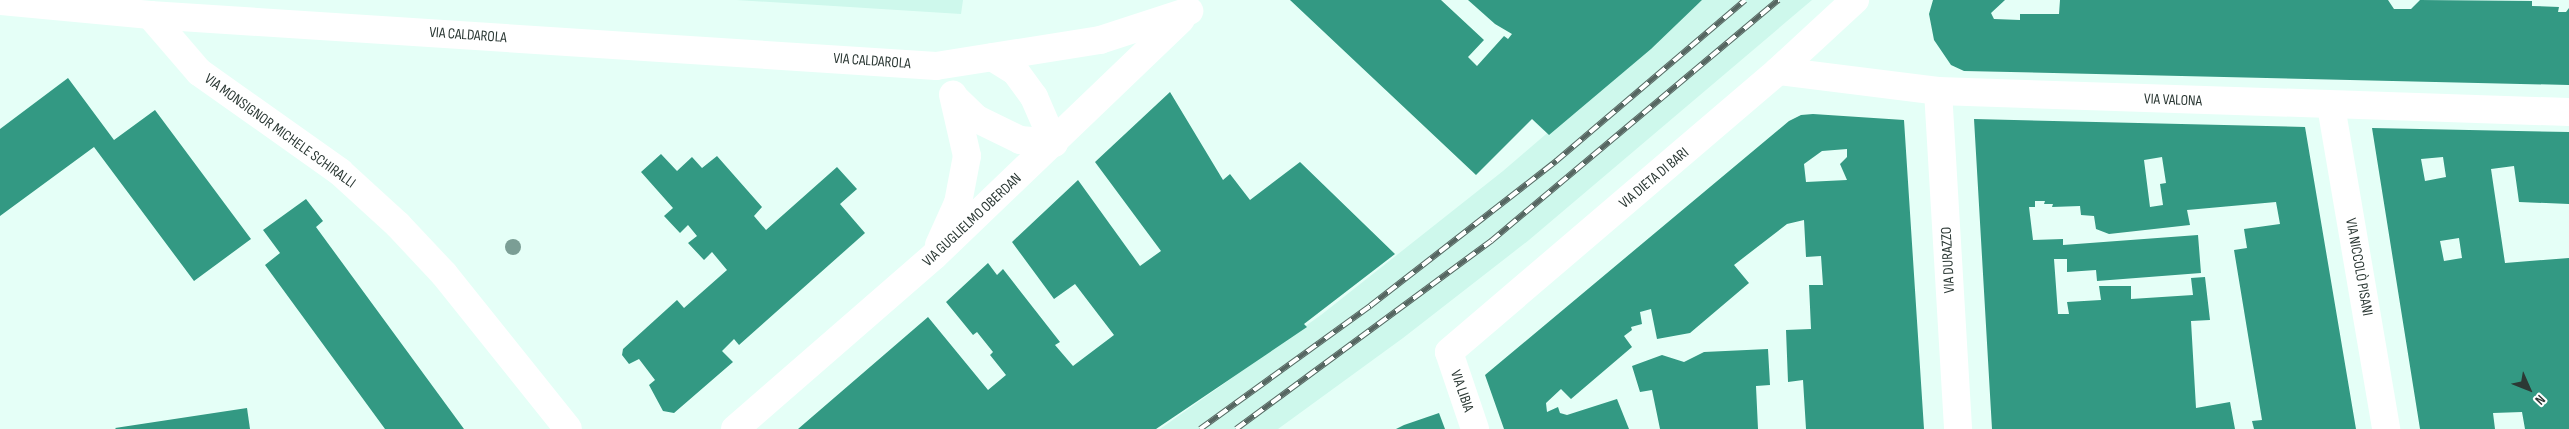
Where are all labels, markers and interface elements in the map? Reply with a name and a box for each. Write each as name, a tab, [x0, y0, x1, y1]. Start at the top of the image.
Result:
street label: VIA CALDAROLA	[429, 23, 507, 47]
street label: VIA CALDAROLA	[833, 49, 911, 73]
street label: VIA MONSIGNOR MICHELE SCHIRALLI	[201, 70, 359, 192]
street label: VIA VALONA	[2144, 90, 2202, 110]
street label: VIA DIETA DI BARI	[1616, 144, 1692, 212]
street label: VIA GUGLIELMO OBERDAN	[919, 170, 1025, 270]
street label: VIA NICCOLÒ PISANI	[2342, 217, 2376, 317]
street label: VIA DURAZZO	[1937, 226, 1959, 294]
north arrow	[2504, 364, 2554, 414]
street label: VIA LIBIA	[1446, 368, 1478, 414]
text: N	[2531, 391, 2549, 408]

